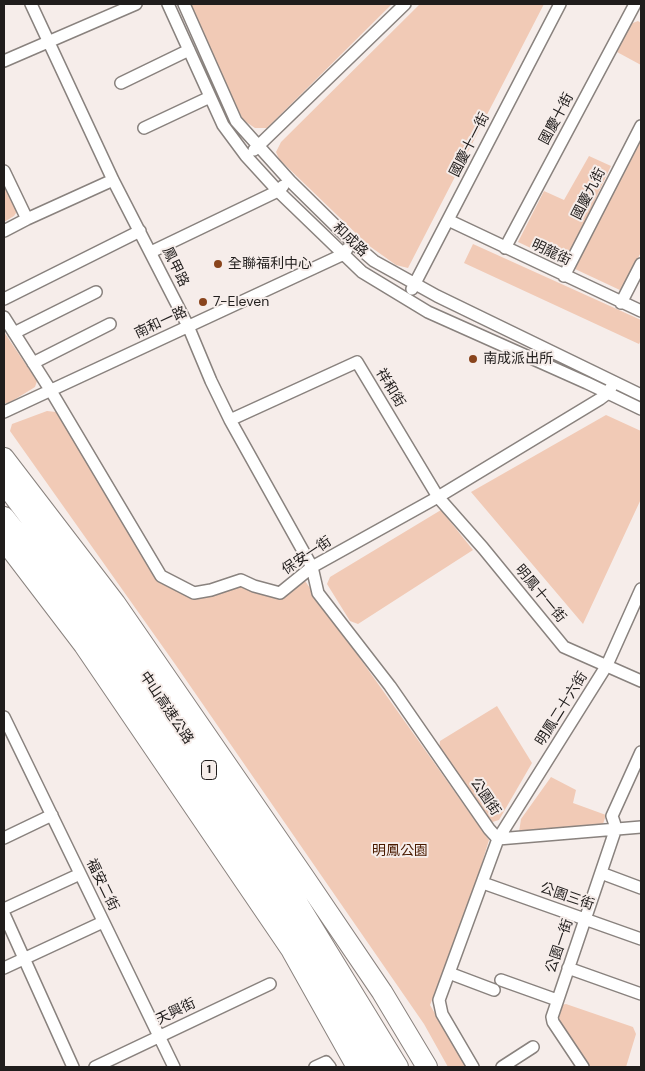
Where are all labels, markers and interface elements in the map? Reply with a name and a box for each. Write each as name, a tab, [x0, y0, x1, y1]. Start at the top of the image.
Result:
street label: 國慶十街	[536, 90, 578, 148]
street label: 國慶十一街	[447, 110, 493, 180]
street label: 國慶九街	[569, 165, 609, 223]
street label: 和成路	[329, 219, 371, 261]
street label: 明龍街	[528, 237, 574, 269]
street label: 鳳甲路	[158, 244, 192, 290]
place label: 全聯福利中心	[228, 256, 312, 272]
marker: 全聯福利中心	[212, 258, 224, 270]
place label: 7-Eleven	[213, 294, 269, 310]
marker: 7-Eleven	[197, 296, 209, 308]
street label: 南和一路	[132, 304, 190, 342]
place label: 南成派出所	[483, 351, 553, 367]
marker: 南成派出所	[467, 353, 479, 365]
street label: 祥和街	[372, 366, 408, 410]
street label: 保安一街	[279, 533, 335, 579]
street label: 明鳳十一街	[511, 562, 569, 626]
street label: 中山高速公路	[136, 668, 196, 748]
street label: 明鳳二十六街	[533, 669, 591, 749]
road number: 1	[202, 760, 216, 780]
street label: 公園街	[466, 775, 504, 819]
park label: 明鳳公園	[372, 843, 428, 859]
street label: 福安二街	[82, 856, 122, 914]
street label: 公園三街	[538, 880, 596, 914]
street label: 公園一街	[543, 917, 577, 975]
street label: 天興街	[153, 995, 199, 1029]

